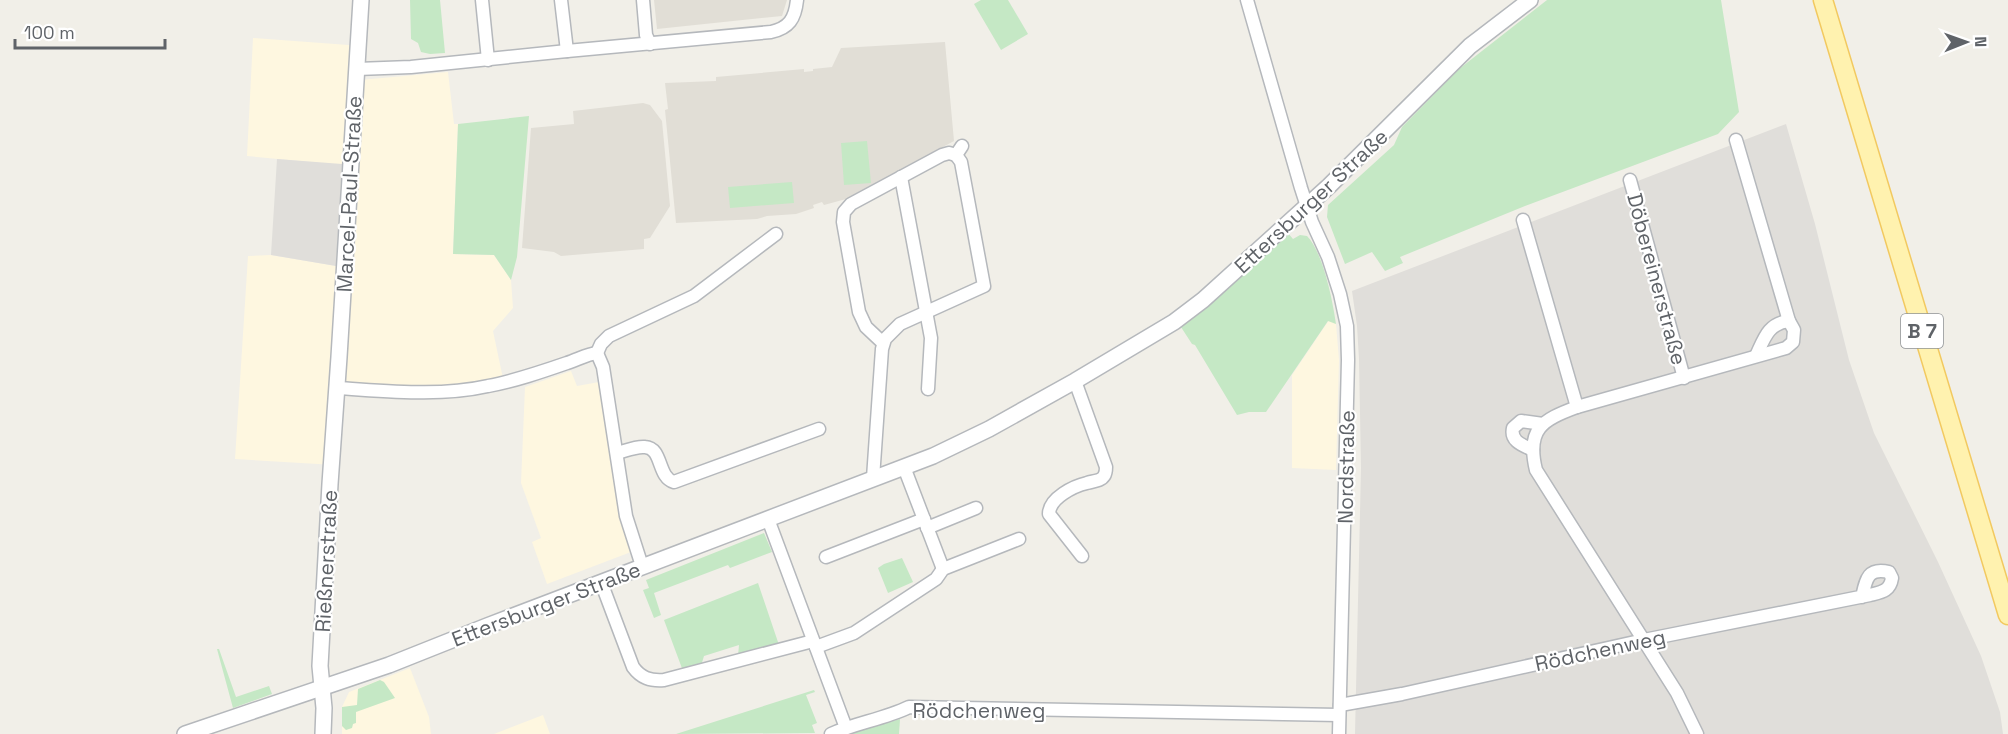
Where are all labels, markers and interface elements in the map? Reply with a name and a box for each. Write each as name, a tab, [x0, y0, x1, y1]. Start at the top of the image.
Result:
scale bar	[15, 12, 165, 50]
north arrow	[1936, 12, 1996, 72]
text: 100 m	[24, 21, 75, 44]
text: N	[1970, 36, 1991, 47]
street label: Marcel-Paul-Straße	[330, 95, 368, 293]
street label: Ettersburger Straße	[1229, 123, 1393, 279]
street label: Döbereinerstraße	[1621, 190, 1693, 368]
road number: B 7	[1901, 314, 1943, 348]
street label: Nordstraße	[1332, 410, 1360, 524]
street label: Rießnerstraße	[309, 489, 343, 633]
street label: Ettersburger Straße	[448, 555, 644, 653]
street label: Rödchenweg	[1532, 623, 1668, 677]
street label: Rödchenweg	[913, 697, 1045, 724]

